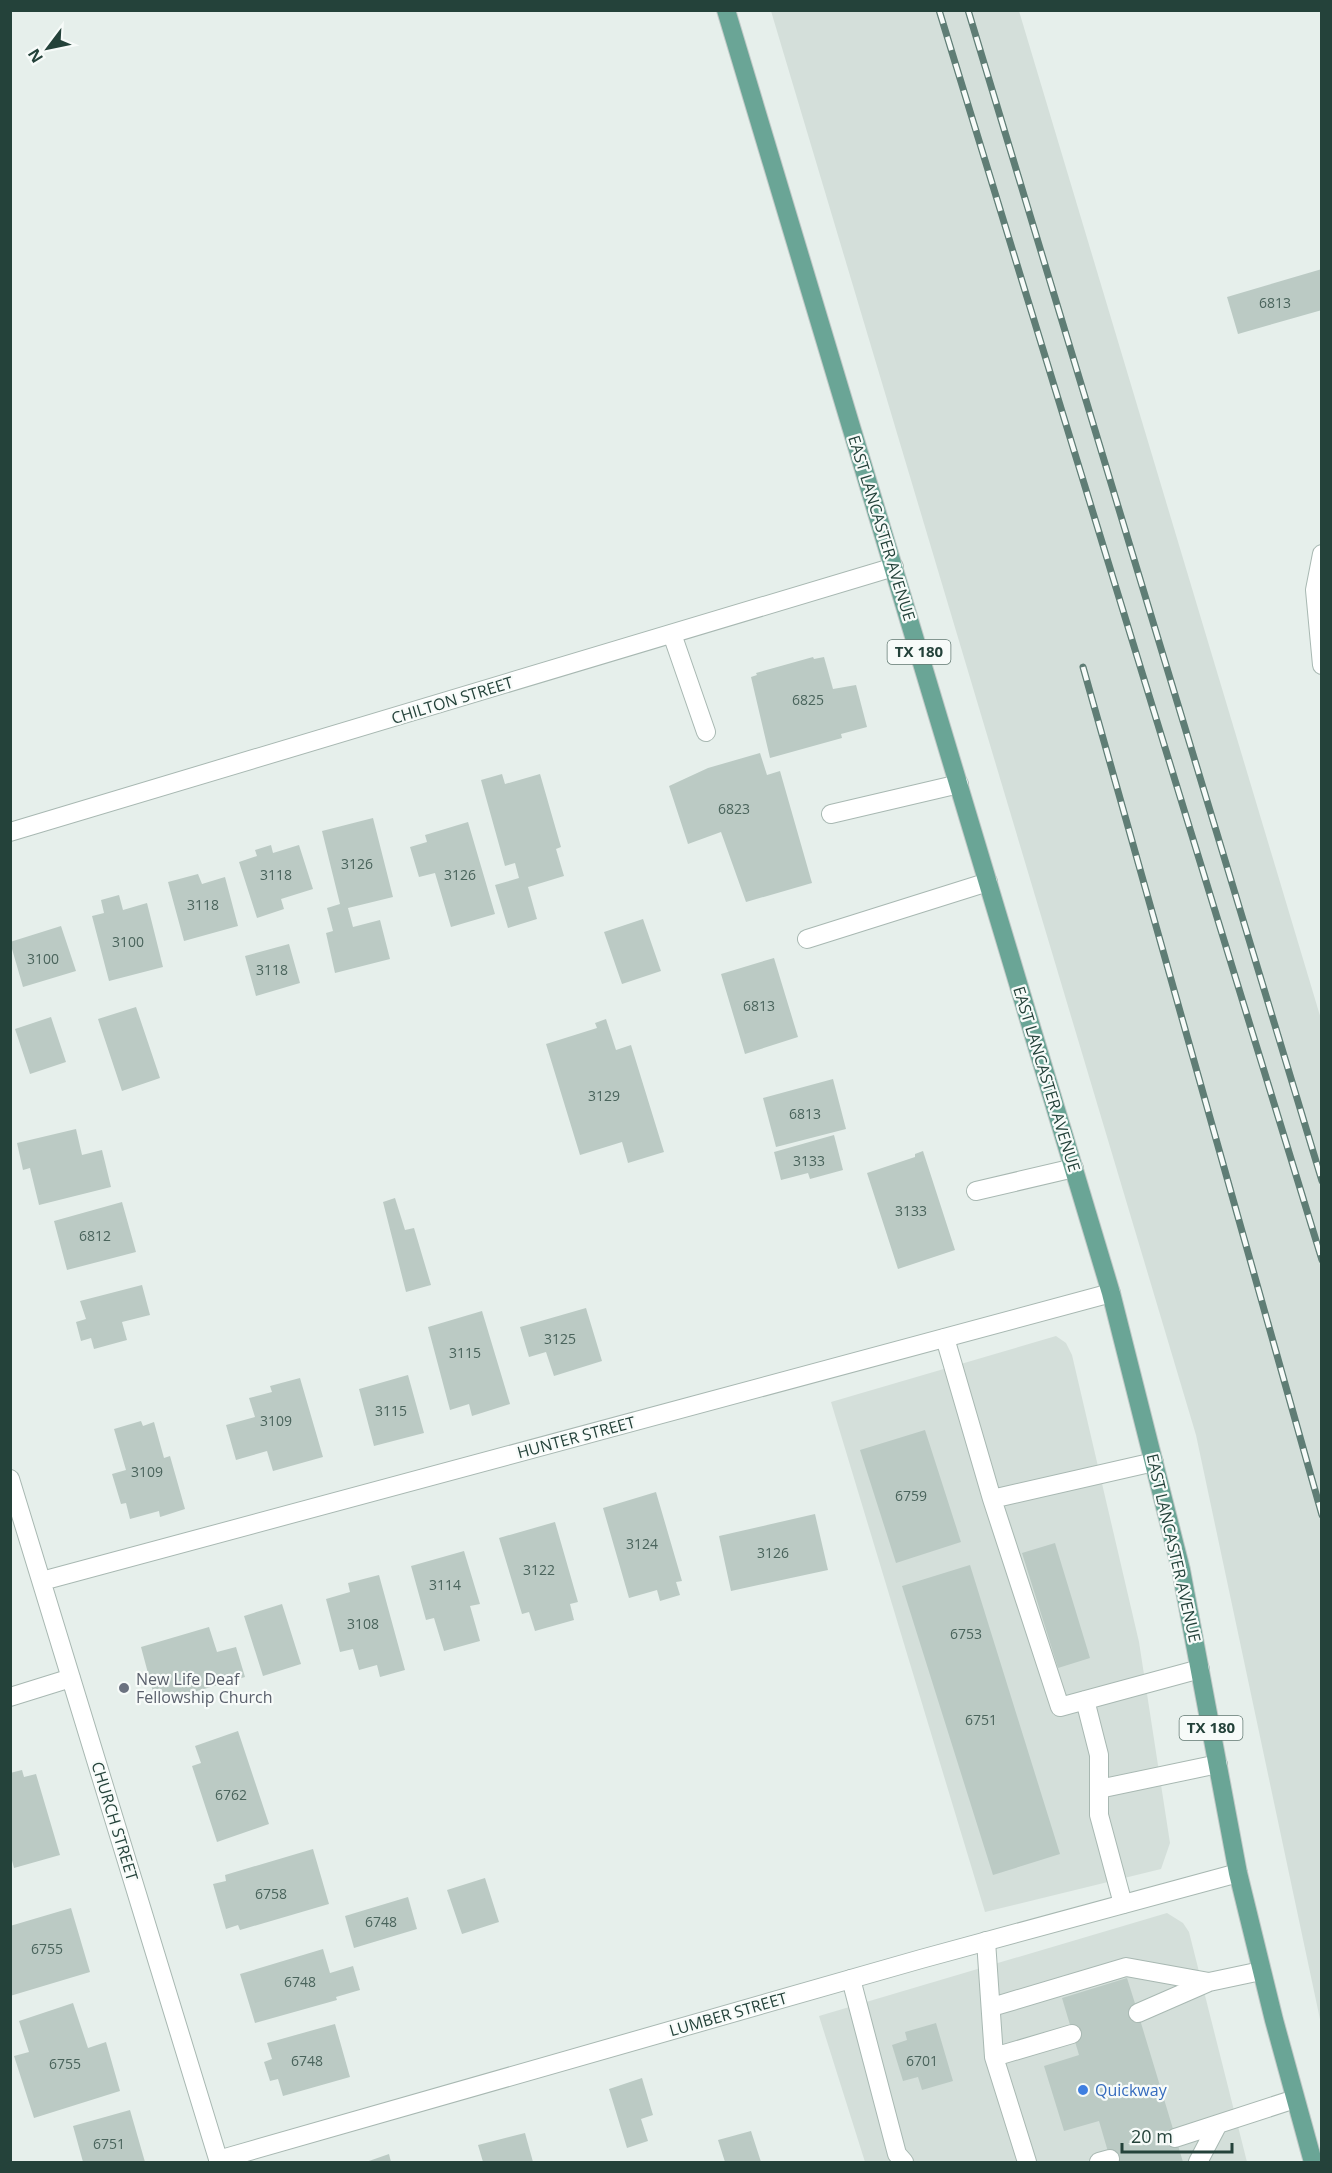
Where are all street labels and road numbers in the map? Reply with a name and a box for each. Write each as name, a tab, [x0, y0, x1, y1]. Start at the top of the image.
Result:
street label: EAST LANCASTER AVENUE	[843, 432, 921, 624]
road number: TX 180	[888, 640, 950, 664]
street label: CHILTON STREET	[388, 671, 516, 729]
street label: EAST LANCASTER AVENUE	[1008, 983, 1086, 1175]
street label: HUNTER STREET	[515, 1411, 638, 1463]
street label: EAST LANCASTER AVENUE	[1142, 1451, 1206, 1645]
road number: TX 180	[1180, 1716, 1242, 1740]
street label: CHURCH STREET	[86, 1759, 144, 1883]
street label: LUMBER STREET	[666, 1987, 790, 2041]

